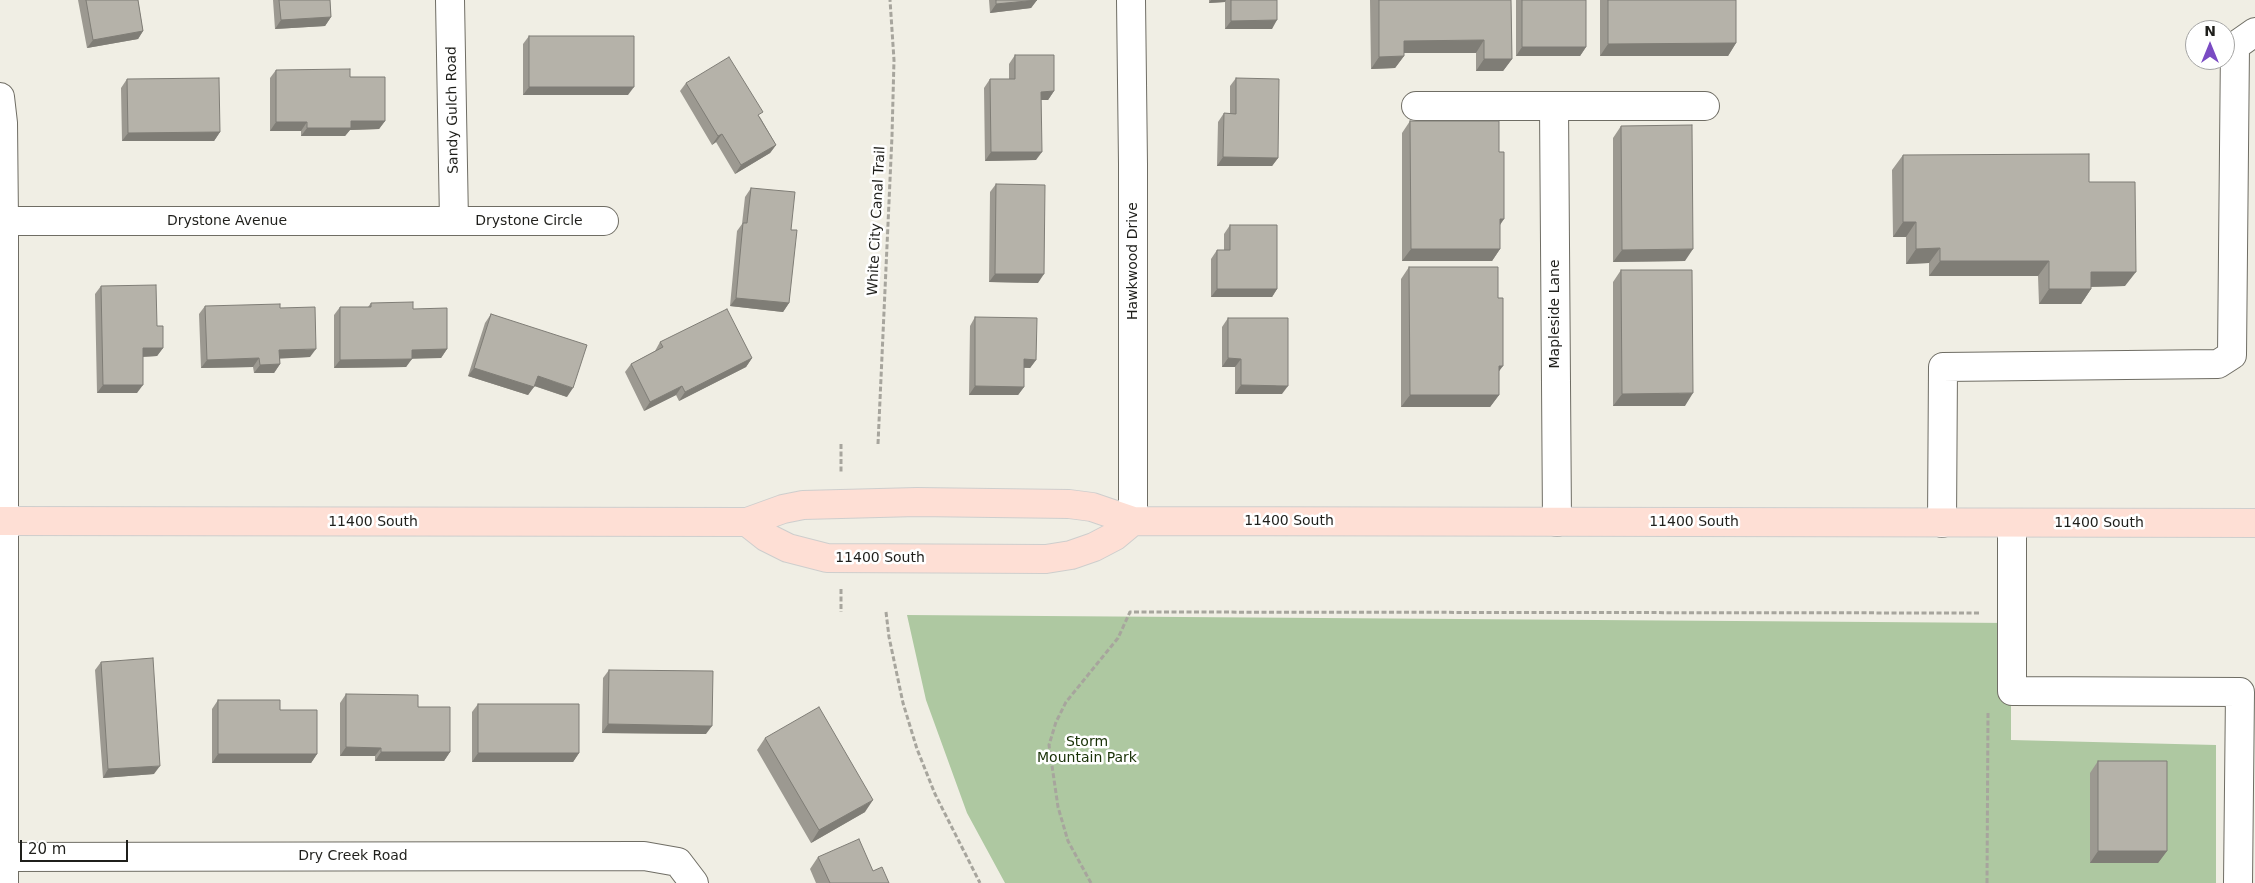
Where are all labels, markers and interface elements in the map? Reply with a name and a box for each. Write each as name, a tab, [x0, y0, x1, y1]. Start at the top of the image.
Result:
north arrow	[2185, 20, 2235, 70]
text: N	[2204, 23, 2216, 39]
street label: Sandy Gulch Road	[443, 46, 463, 174]
street label: White City Canal Trail	[865, 146, 889, 296]
street label: Hawkwood Drive	[1125, 202, 1141, 320]
street label: Drystone Avenue	[167, 213, 287, 229]
street label: Drystone Circle	[475, 213, 583, 229]
street label: Mapleside Lane	[1547, 259, 1563, 369]
street label: 11400 South	[1244, 513, 1334, 529]
street label: 11400 South	[328, 514, 418, 530]
street label: 11400 South	[1649, 514, 1739, 530]
street label: 11400 South	[2054, 515, 2144, 531]
street label: 11400 South	[835, 550, 925, 566]
park label: Storm Mountain Park	[1037, 734, 1137, 766]
scale bar	[22, 830, 130, 862]
text: 20 m	[28, 840, 66, 858]
street label: Dry Creek Road	[298, 848, 408, 864]

